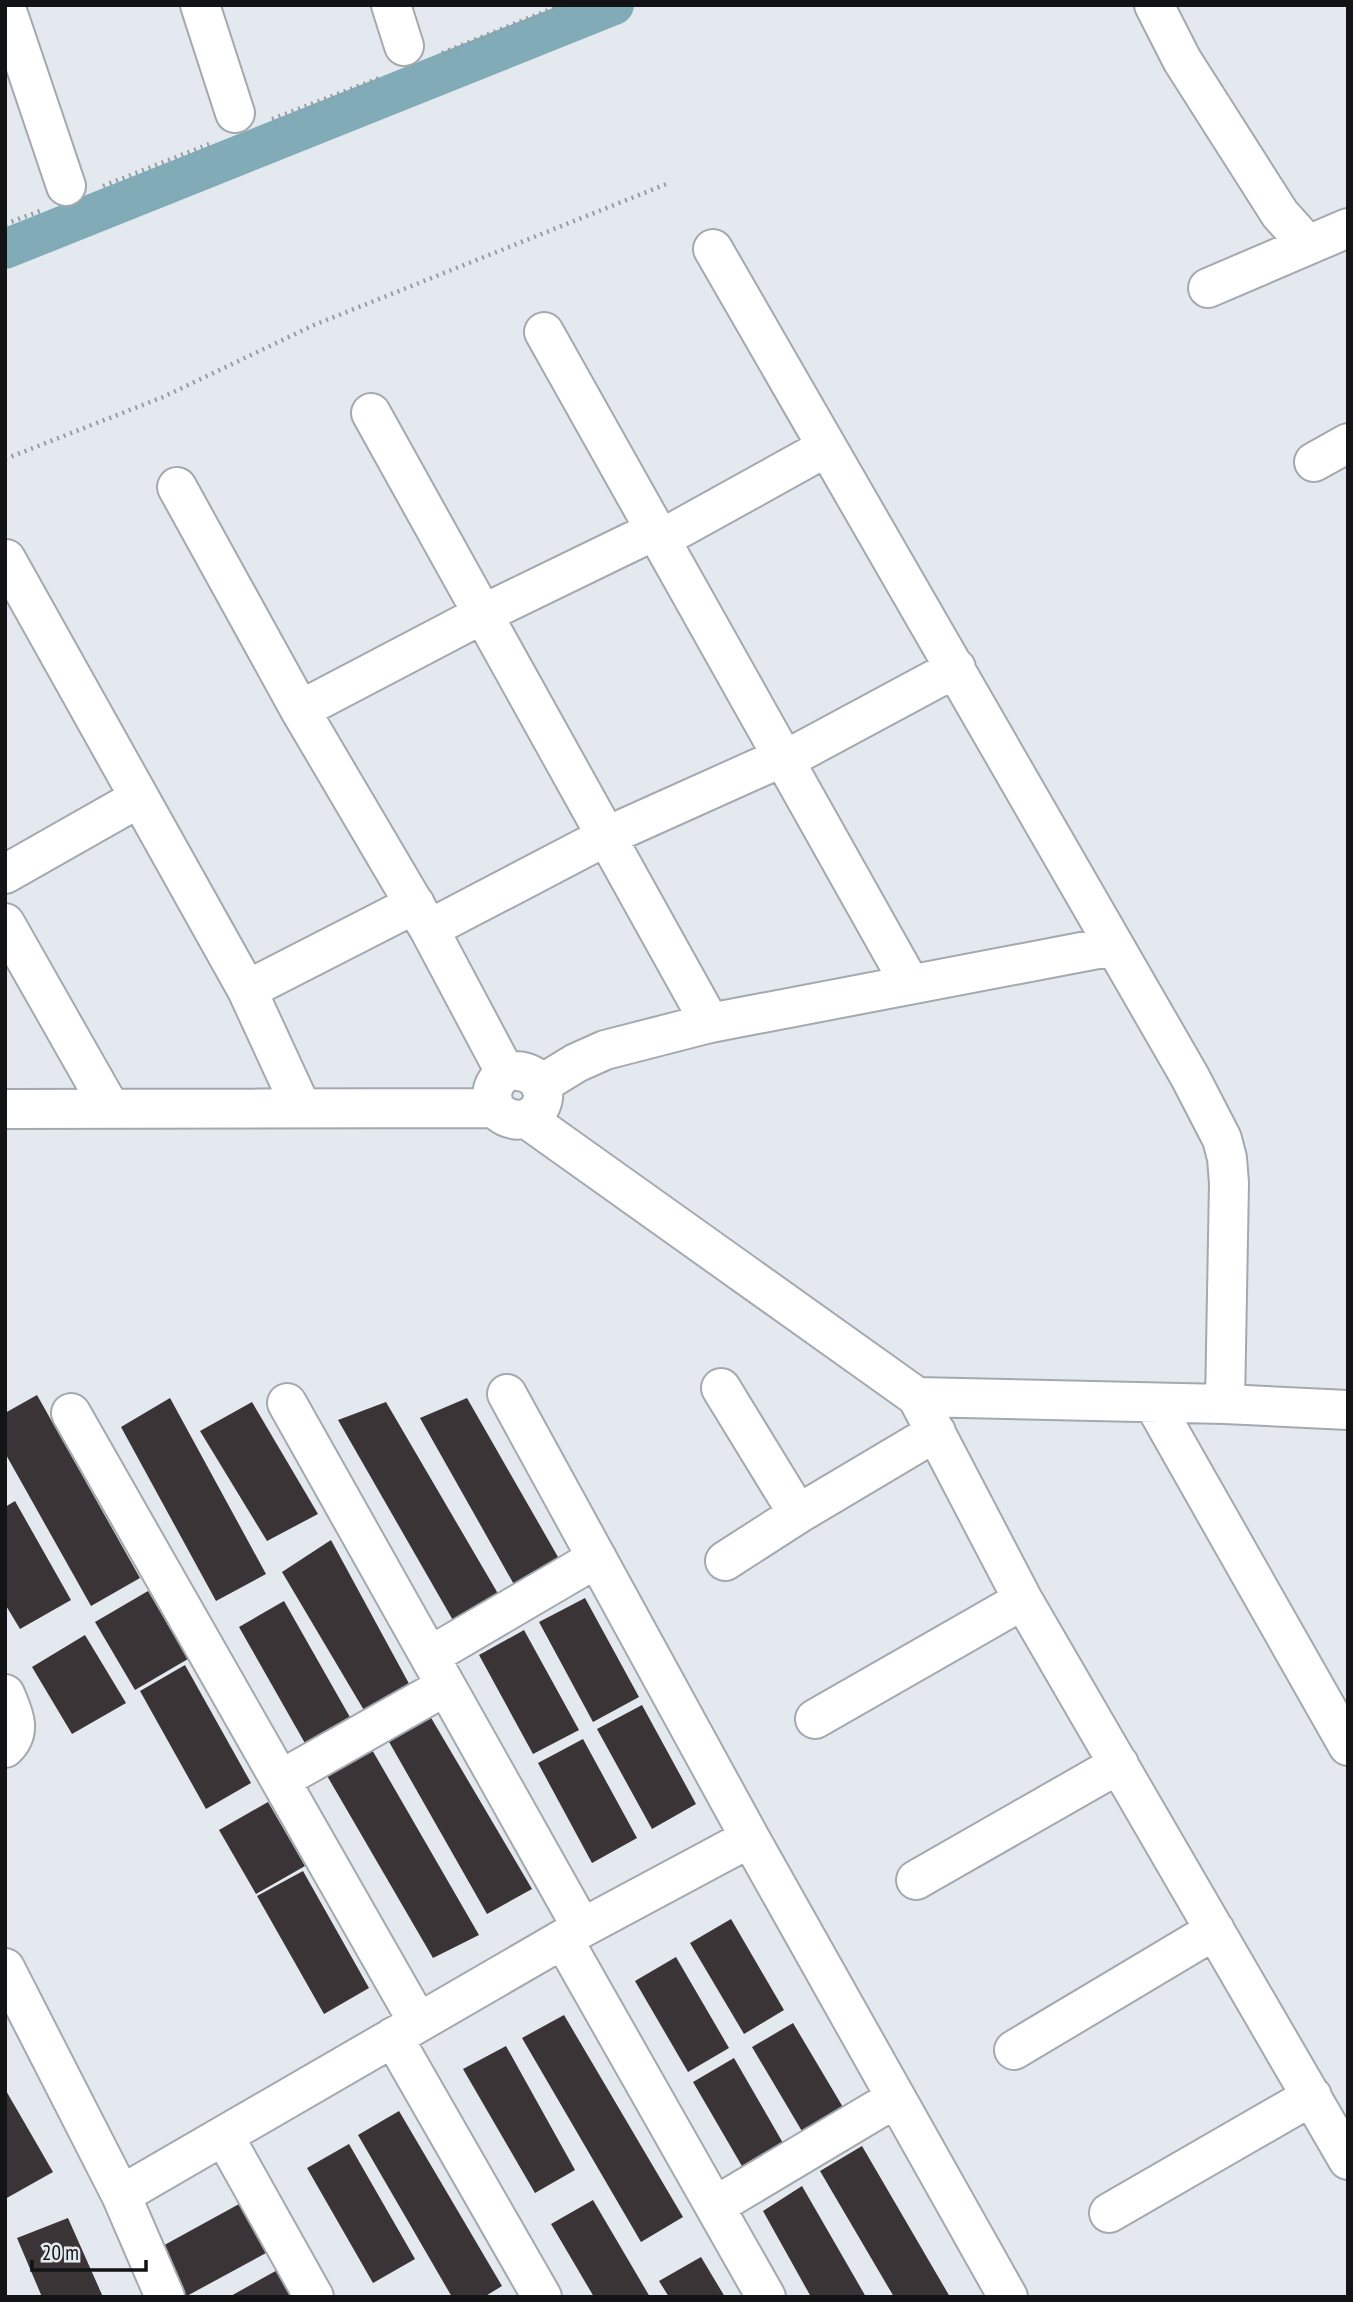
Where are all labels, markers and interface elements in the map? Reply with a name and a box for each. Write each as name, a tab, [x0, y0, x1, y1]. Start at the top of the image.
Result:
scale bar	[32, 2228, 145, 2272]
text: 20 m	[42, 2239, 79, 2266]

